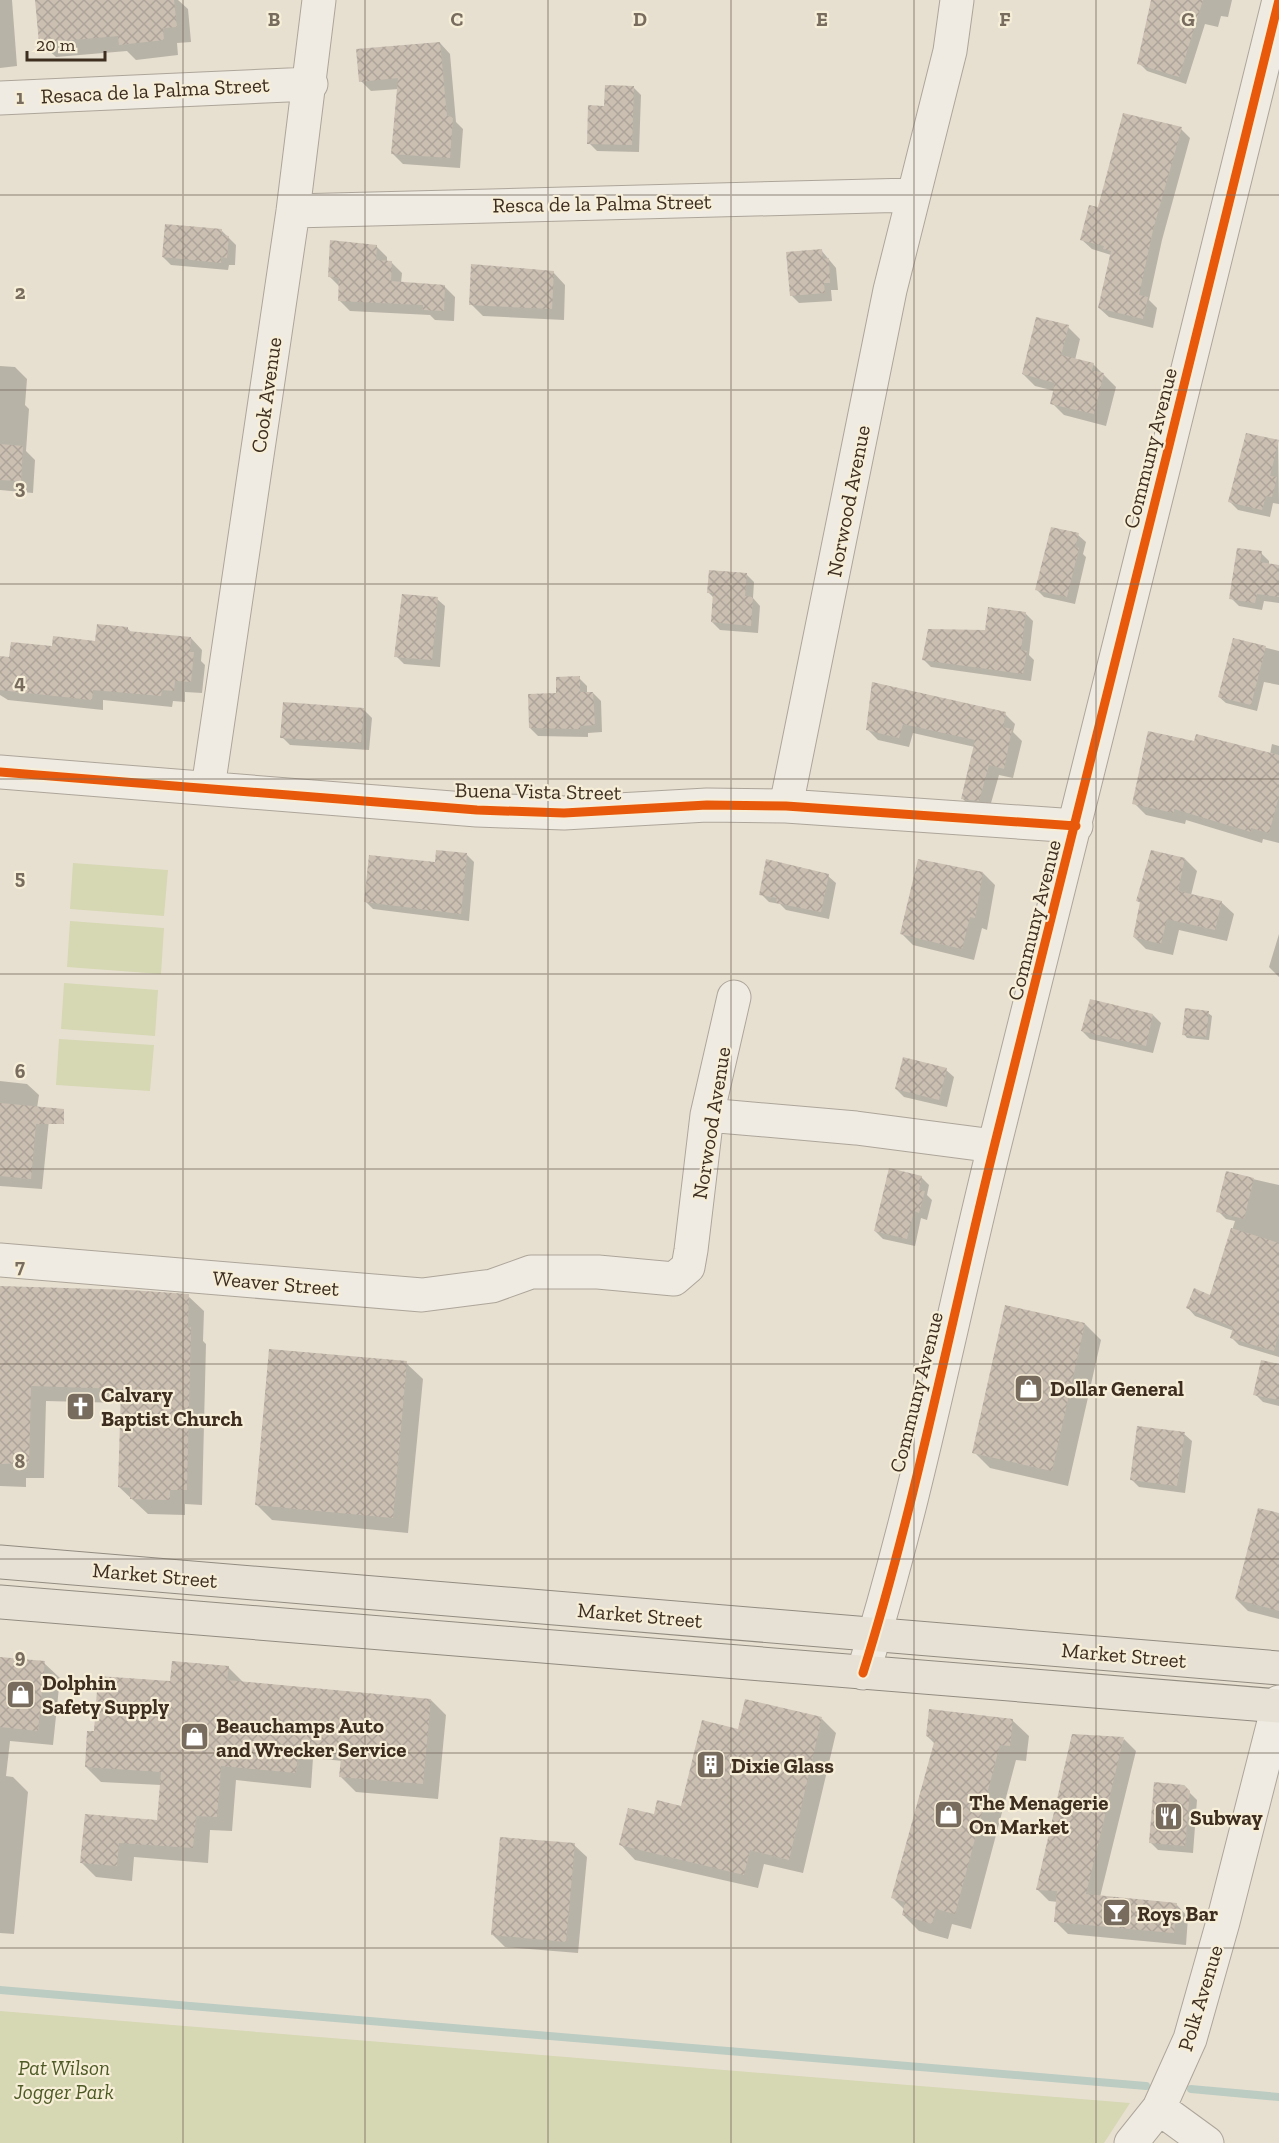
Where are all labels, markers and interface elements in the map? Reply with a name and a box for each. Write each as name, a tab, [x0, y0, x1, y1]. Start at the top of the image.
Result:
text: B	[268, 7, 280, 31]
text: C	[451, 7, 464, 31]
text: D	[633, 7, 647, 31]
text: E	[816, 7, 828, 31]
text: F	[999, 7, 1011, 31]
text: G	[1181, 7, 1195, 31]
scale bar	[27, 24, 105, 62]
text: 20 m	[36, 34, 76, 56]
street label: Resaca de la Palma Street	[40, 72, 270, 108]
text: 1	[16, 85, 24, 109]
street label: Resca de la Palma Street	[492, 189, 712, 217]
text: 2	[15, 280, 26, 304]
street label: Cook Avenue	[246, 335, 287, 455]
street label: Communy Avenue	[1118, 365, 1182, 531]
street label: Norwood Avenue	[821, 423, 875, 579]
text: 3	[15, 475, 26, 499]
text: 4	[14, 670, 26, 694]
street label: Buena Vista Street	[454, 777, 622, 805]
street label: Communy Avenue	[1002, 837, 1066, 1003]
text: 5	[15, 865, 25, 889]
street label: Norwood Avenue	[687, 1045, 735, 1201]
text: 6	[15, 1059, 26, 1083]
text: 7	[15, 1254, 25, 1278]
street label: Weaver Street	[212, 1265, 341, 1301]
street label: Communy Avenue	[884, 1309, 948, 1475]
shop icon: Dollar General	[1013, 1372, 1045, 1404]
place label: Dollar General	[1050, 1376, 1184, 1401]
place label: Calvary Baptist Church	[101, 1382, 243, 1431]
church icon: Calvary Baptist Church	[64, 1390, 96, 1422]
text: 8	[15, 1449, 26, 1473]
street label: Market Street	[91, 1557, 219, 1593]
street label: Market Street	[576, 1597, 704, 1633]
street label: Market Street	[1060, 1637, 1188, 1673]
text: 9	[15, 1644, 26, 1668]
place label: Dolphin Safety Supply	[42, 1670, 169, 1719]
shop icon: Dolphin Safety Supply	[5, 1678, 37, 1710]
place label: Beauchamps Auto and Wrecker Service	[216, 1713, 406, 1762]
shop icon: Beauchamps Auto and Wrecker Service	[179, 1721, 211, 1753]
building icon: Dixie Glass	[694, 1749, 726, 1781]
place label: Dixie Glass	[731, 1753, 834, 1778]
place label: The Menagerie On Market	[969, 1790, 1108, 1839]
shop icon: The Menagerie On Market	[932, 1798, 964, 1830]
restaurant icon: Subway	[1153, 1801, 1185, 1833]
place label: Subway	[1190, 1805, 1263, 1830]
bar icon: Roys Bar	[1100, 1897, 1132, 1929]
place label: Roys Bar	[1137, 1901, 1218, 1926]
street label: Polk Avenue	[1172, 1942, 1228, 2054]
park label: Pat Wilson Jogger Park	[13, 2055, 114, 2104]

